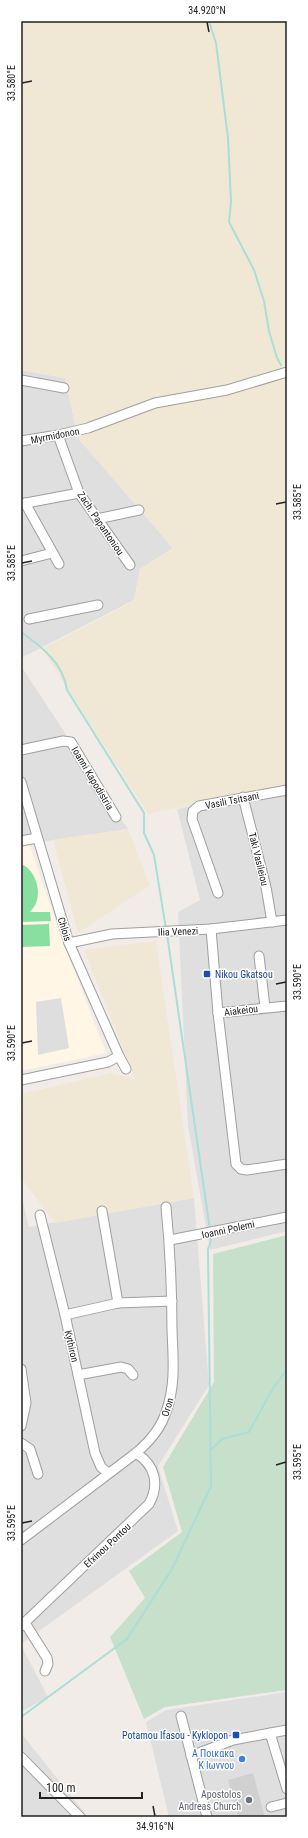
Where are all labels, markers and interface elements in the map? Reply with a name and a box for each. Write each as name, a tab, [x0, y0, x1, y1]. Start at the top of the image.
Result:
text: 34.920°N	[188, 5, 226, 16]
text: 33.580°E	[6, 65, 17, 101]
street label: Myrmidonon	[30, 425, 80, 446]
text: 33.585°E	[292, 484, 303, 520]
street label: Zach. Papantoniou	[75, 489, 126, 557]
text: 33.585°E	[6, 545, 17, 581]
street label: Ioanni Kapodistria	[69, 745, 116, 812]
street label: Vasili Tsitsani	[204, 790, 260, 811]
street label: Taki Vasileiou	[247, 831, 271, 887]
street label: Chlois	[56, 916, 74, 943]
street label: Ilia Venezi	[158, 925, 198, 938]
text: 33.590°E	[292, 964, 303, 1000]
marker: Nikou Gkatsou	[202, 969, 212, 979]
place label: Nikou Gkatsou	[215, 969, 273, 980]
street label: Aiakeiou	[223, 1003, 259, 1018]
text: 33.590°E	[6, 1025, 17, 1061]
street label: Ioanni Polemi	[201, 1219, 256, 1240]
street label: Kythiron	[63, 1329, 81, 1363]
street label: Oron	[159, 1396, 176, 1418]
text: 33.595°E	[292, 1444, 303, 1480]
text: 33.595°E	[6, 1505, 17, 1541]
street label: Efxinou Pontou	[82, 1521, 133, 1570]
place label: Potamou Ifasou - Kyklopon	[122, 1730, 228, 1741]
marker: Potamou Ifasou - Kyklopon	[231, 1730, 241, 1740]
place label: Α Ποικακα Κ Ιωννου	[192, 1748, 234, 1771]
marker: Α Ποικακα Κ Ιωννου	[237, 1754, 247, 1764]
scale bar	[40, 1774, 142, 1800]
text: 100 m	[46, 1781, 76, 1795]
place label: Apostolos Andreas Church	[178, 1789, 241, 1812]
marker: Apostolos Andreas Church	[244, 1795, 254, 1805]
text: 34.916°N	[136, 1821, 174, 1832]

